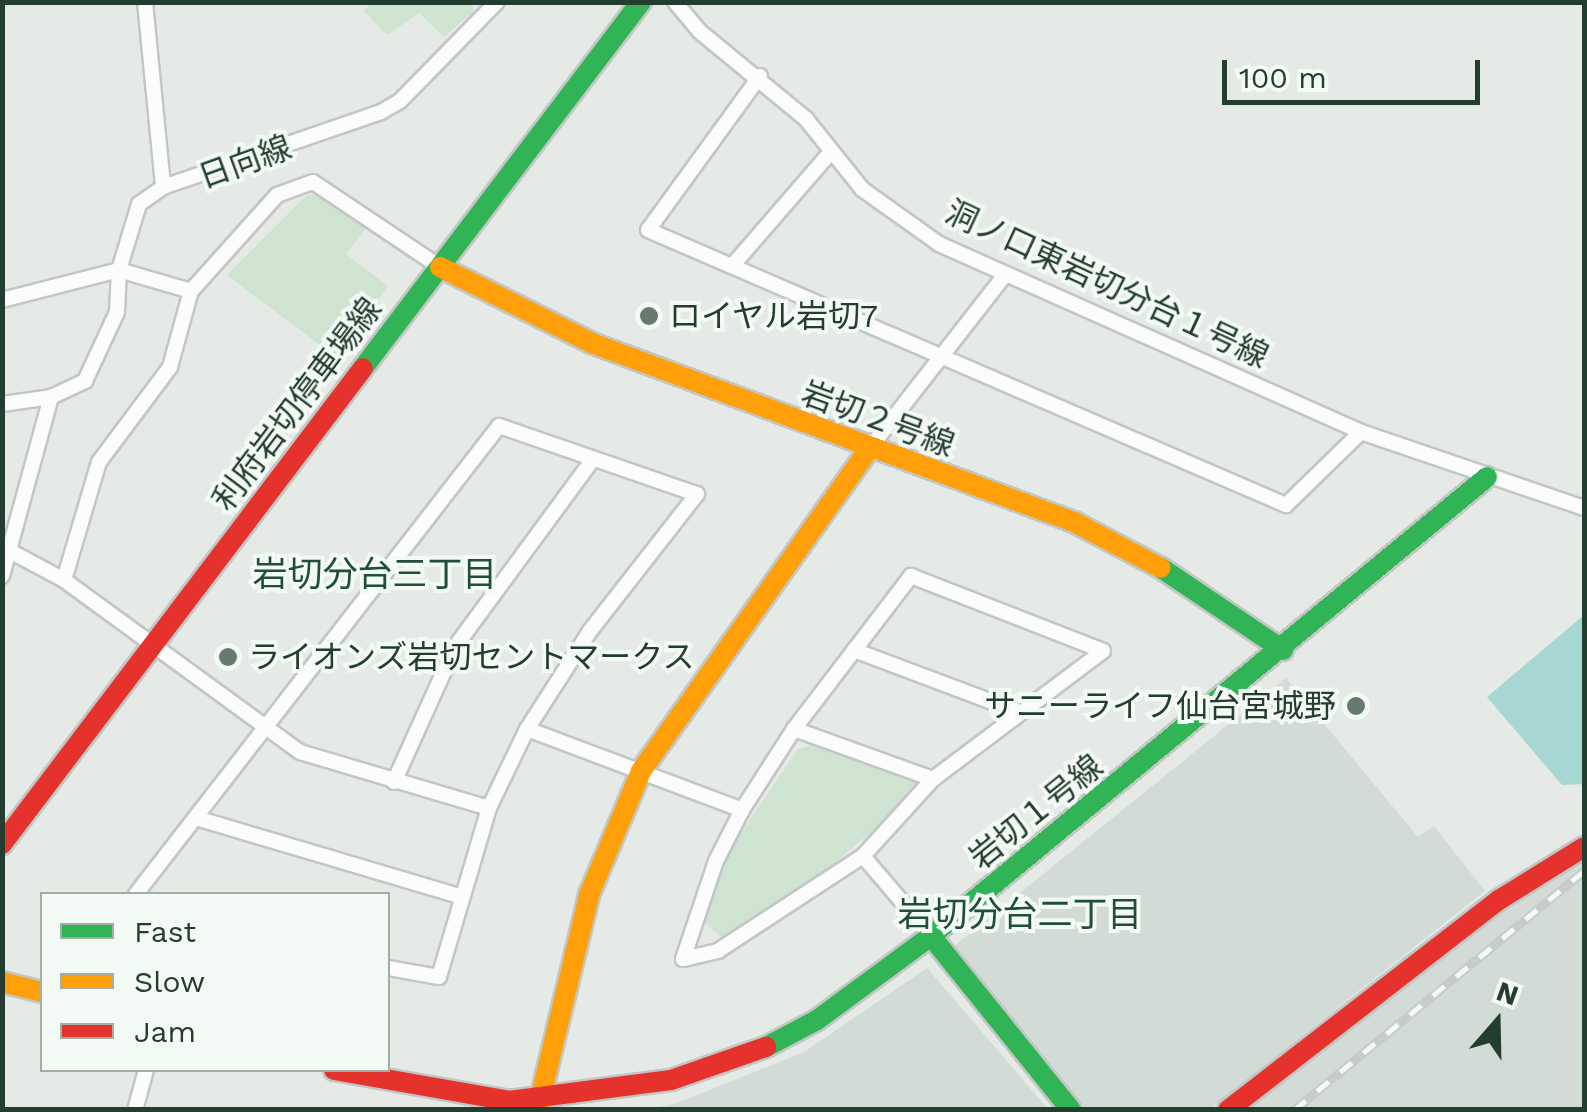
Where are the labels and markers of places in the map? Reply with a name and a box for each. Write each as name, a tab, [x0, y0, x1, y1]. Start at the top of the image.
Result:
place label: ロイヤル岩切7	[669, 297, 879, 335]
marker: ロイヤル岩切7	[638, 305, 660, 327]
place label: ライオンズ岩切セントマークス	[248, 638, 696, 676]
marker: ライオンズ岩切セントマークス	[217, 646, 239, 668]
place label: サニーライフ仙台宮城野	[984, 687, 1336, 725]
marker: サニーライフ仙台宮城野	[1345, 695, 1367, 717]

